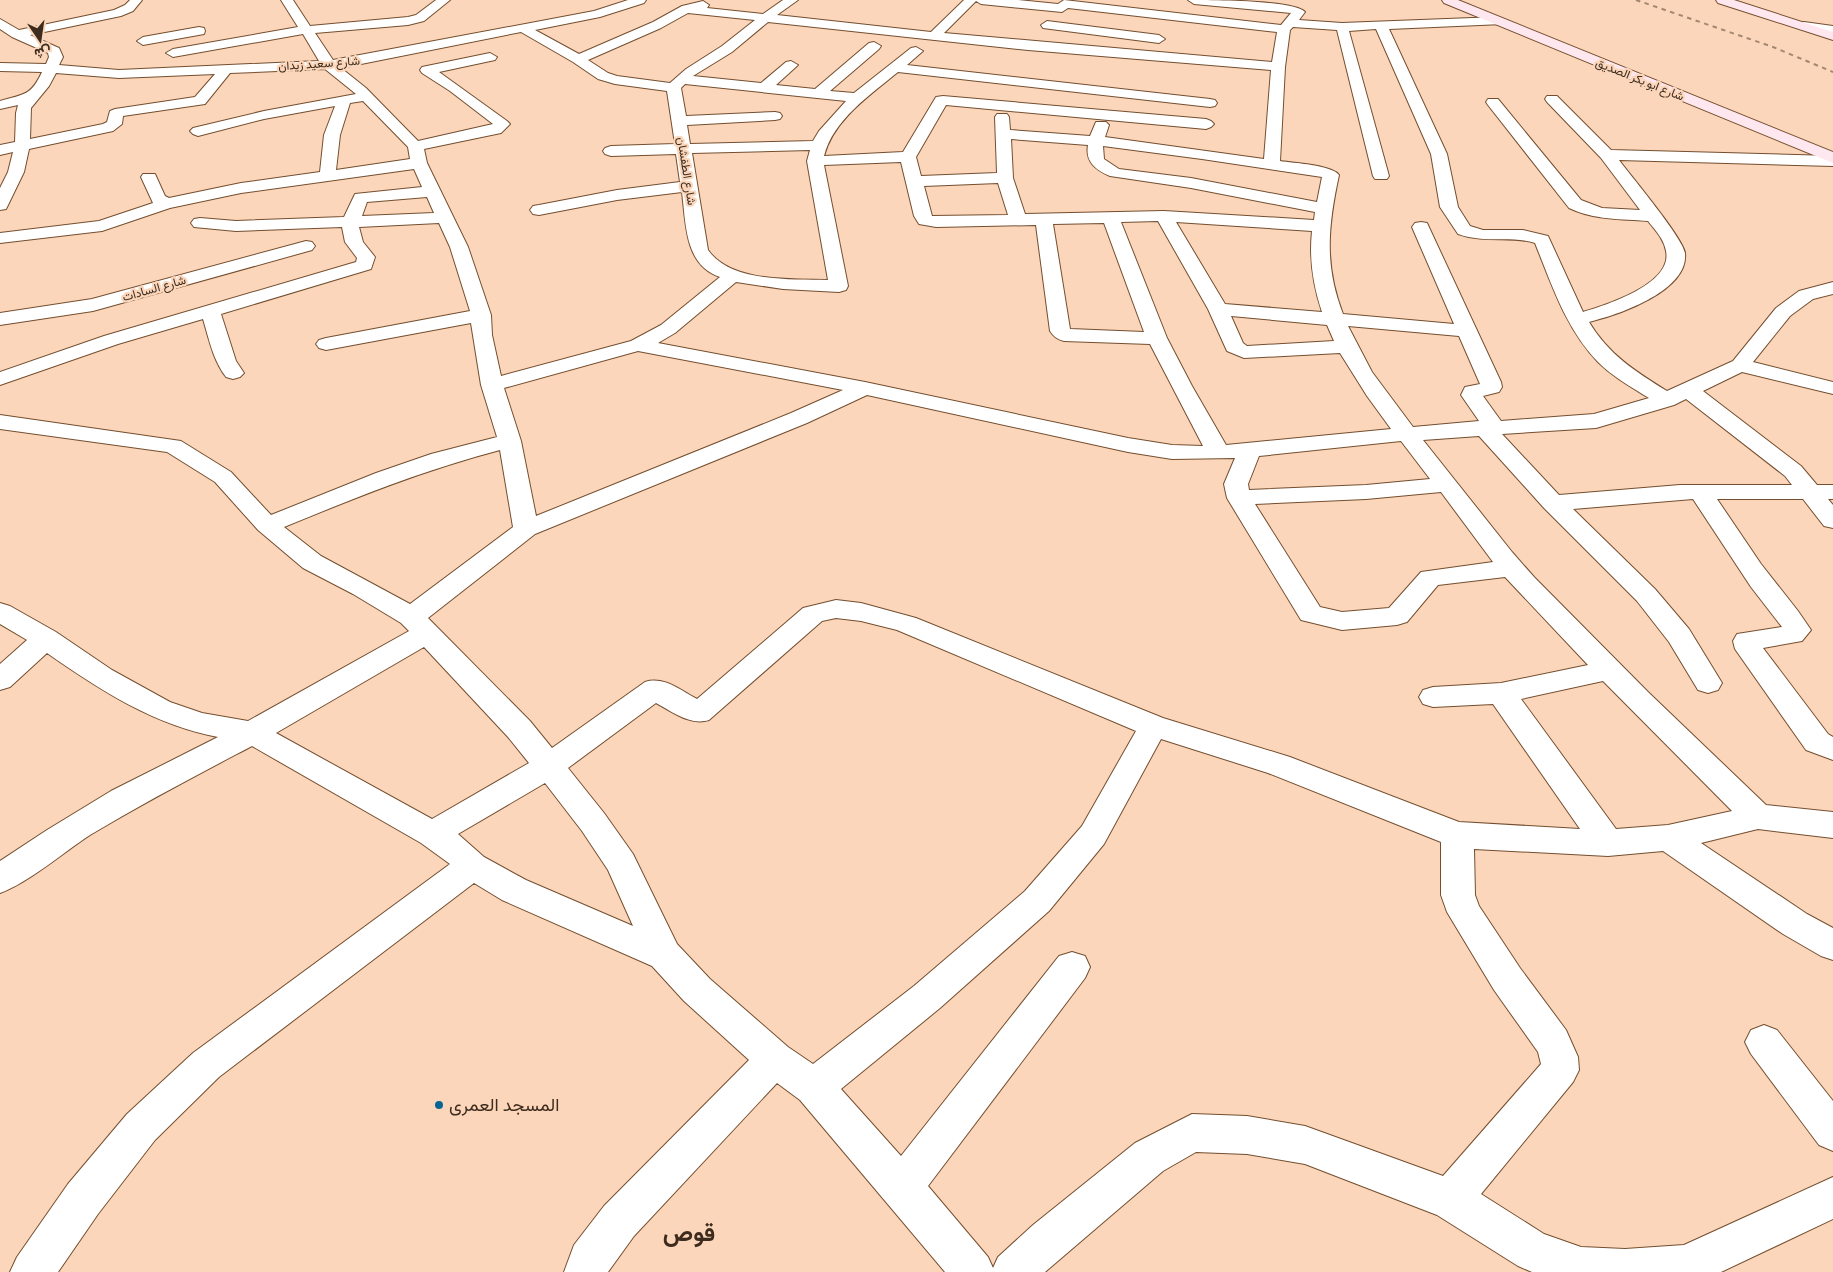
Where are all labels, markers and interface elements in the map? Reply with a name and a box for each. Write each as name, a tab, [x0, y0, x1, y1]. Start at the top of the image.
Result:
north arrow	[15, 15, 65, 65]
text: ش	[33, 42, 53, 63]
street label: شارع سعيد زيدان	[278, 53, 360, 75]
street label: شارع ابو بكر الصديق	[1593, 54, 1686, 105]
street label: شارع الطفشان	[672, 136, 700, 206]
street label: شارع السادات	[121, 272, 188, 306]
place label: المسجد العمرى	[449, 1094, 559, 1116]
marker: المسجد العمرى	[433, 1099, 445, 1111]
district label: قوص	[663, 1218, 715, 1248]

